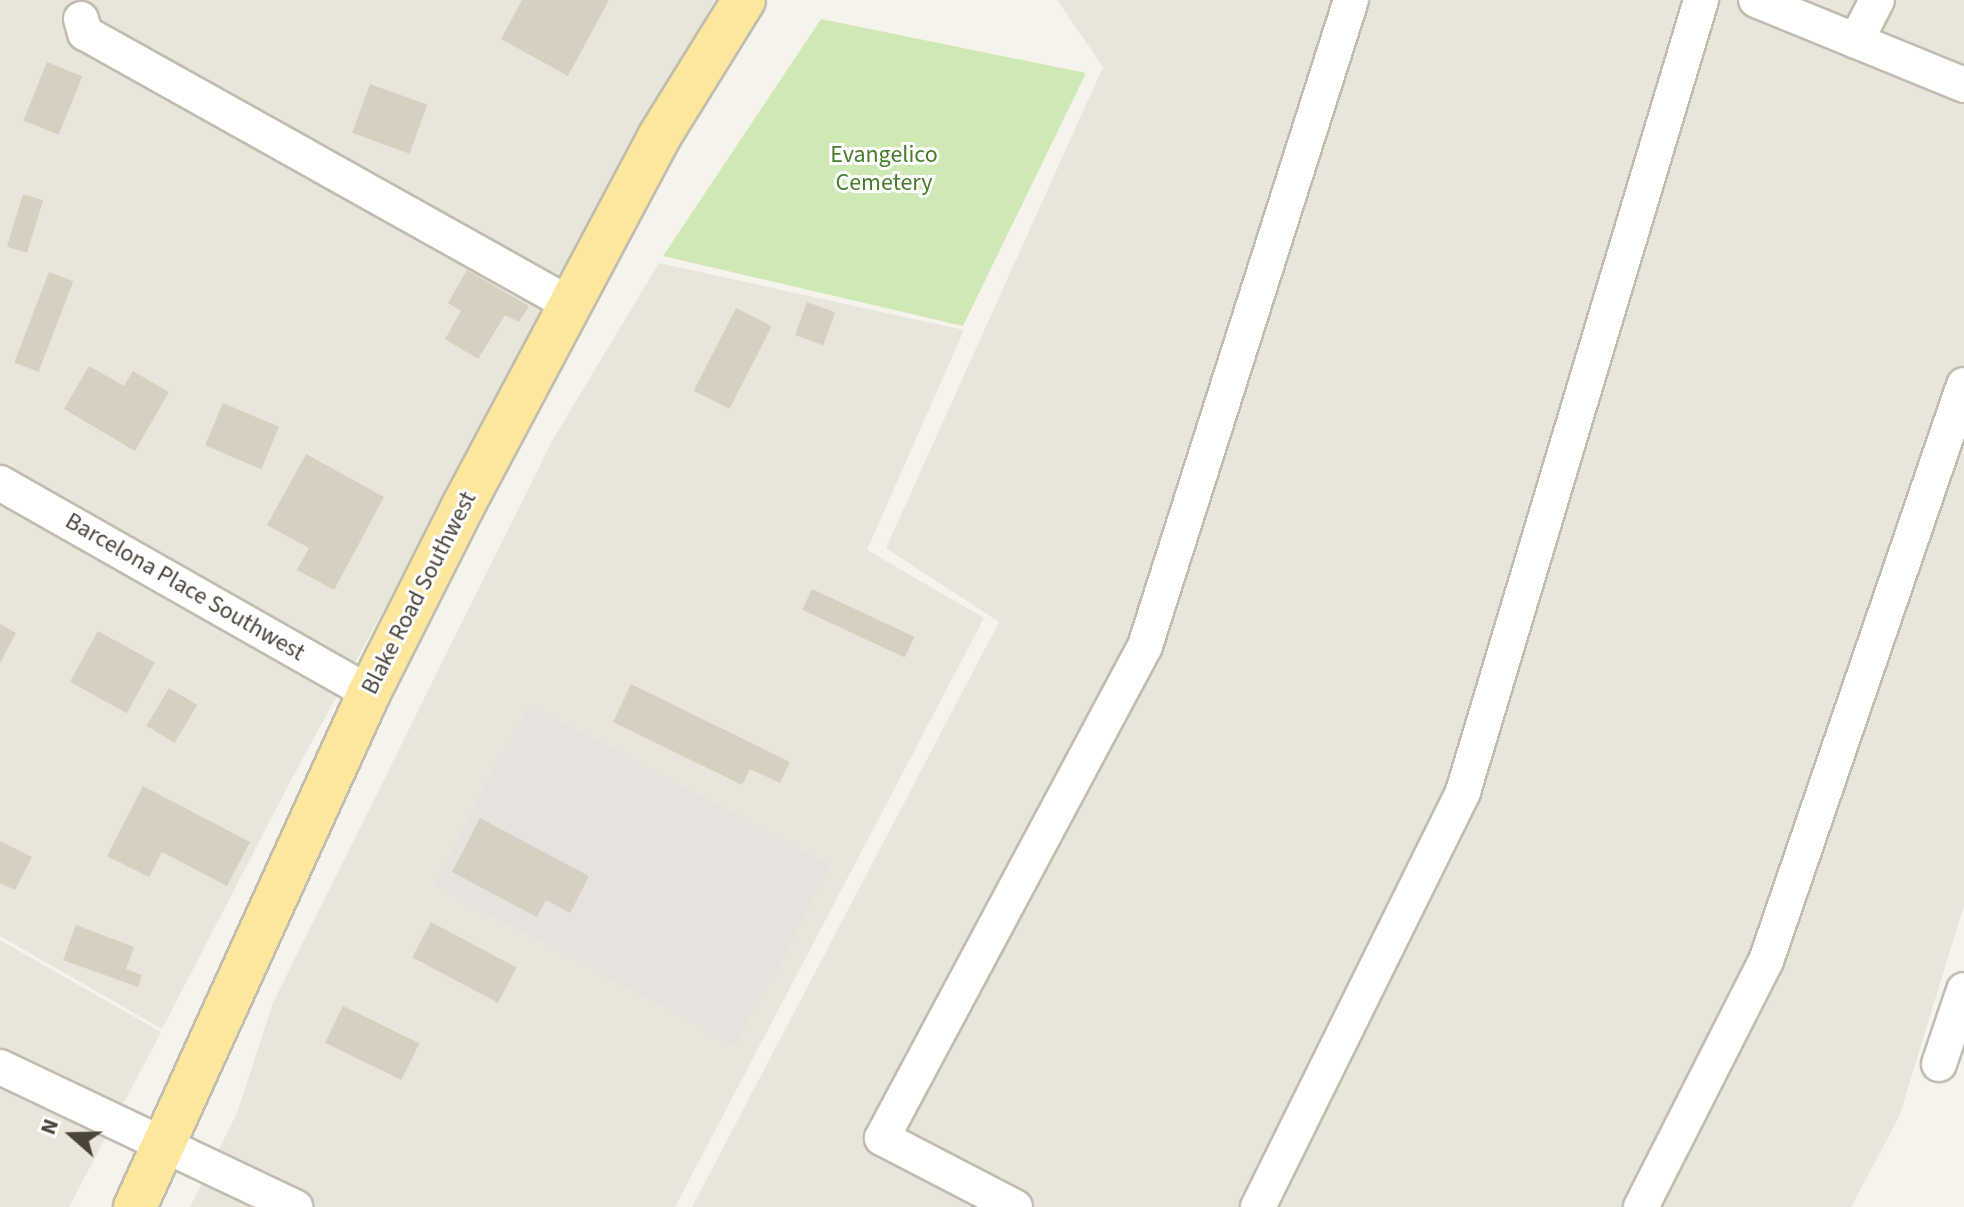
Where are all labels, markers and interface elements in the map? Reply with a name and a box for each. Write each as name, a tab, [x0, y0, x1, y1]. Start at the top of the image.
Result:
park label: Evangelico Cemetery	[830, 141, 938, 197]
street label: Blake Road Southwest	[355, 487, 483, 699]
street label: Barcelona Place Southwest	[60, 507, 310, 667]
north arrow	[32, 1095, 112, 1175]
text: N	[32, 1114, 67, 1139]

